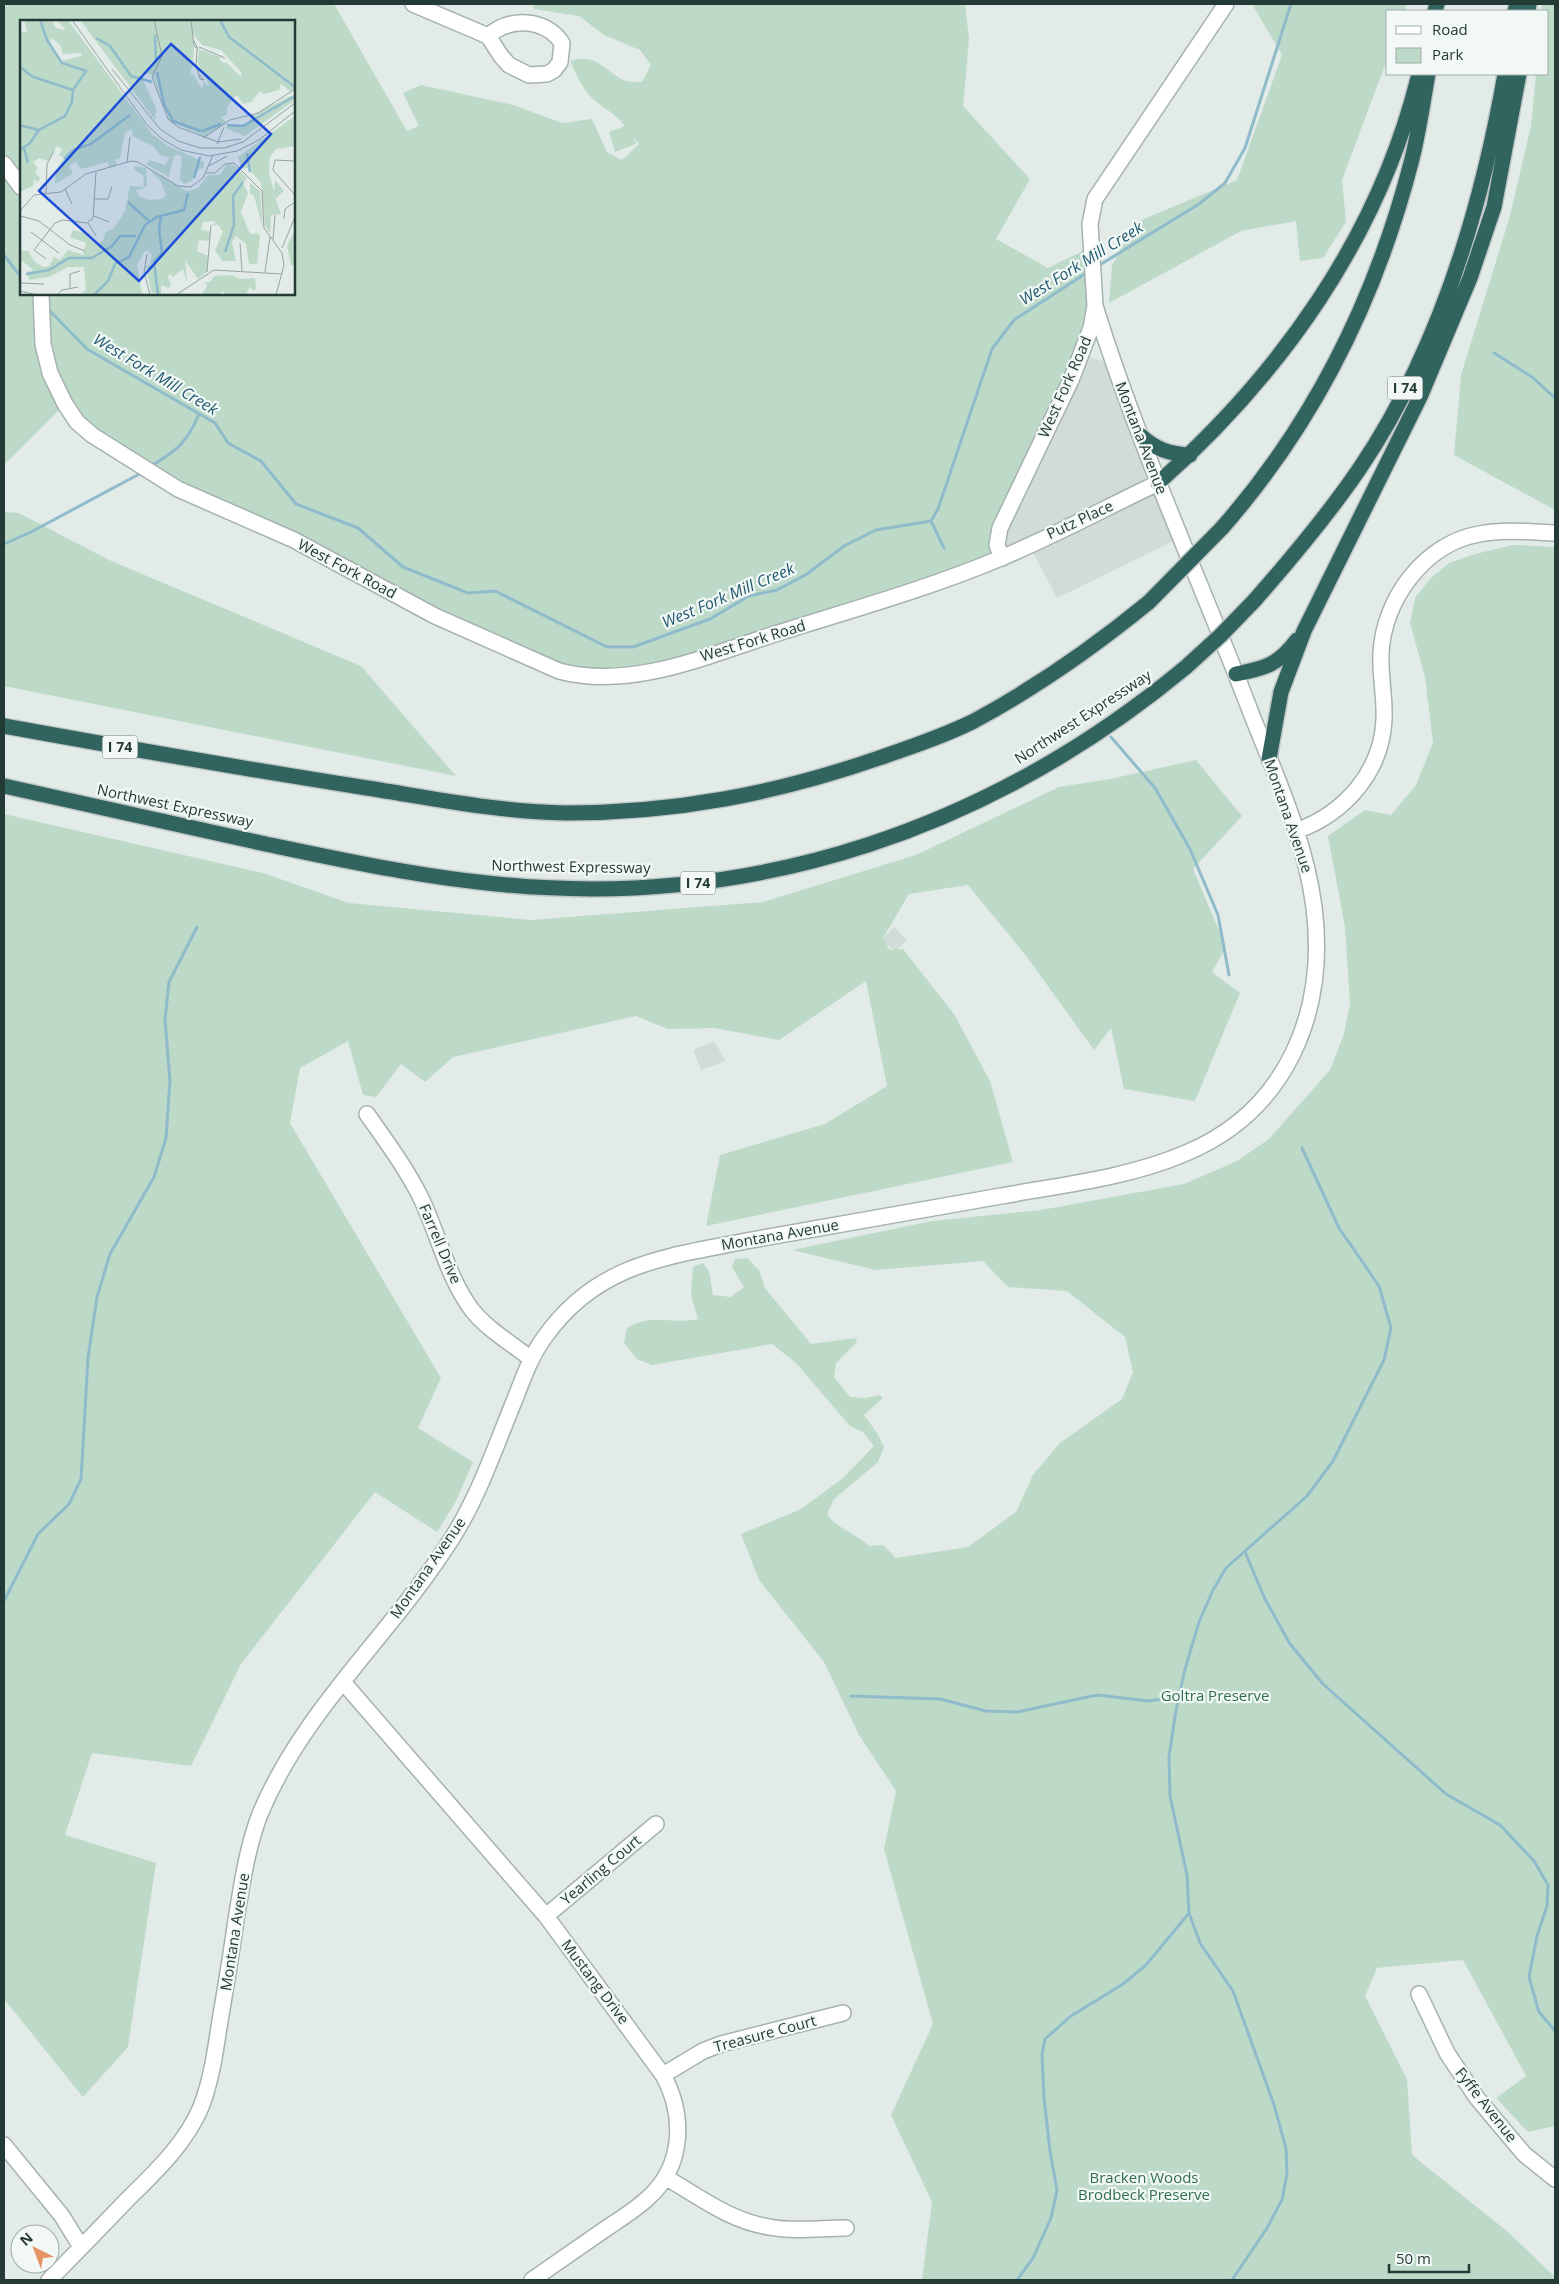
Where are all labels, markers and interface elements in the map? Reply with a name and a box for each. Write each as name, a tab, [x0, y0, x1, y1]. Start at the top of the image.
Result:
legend	[1386, 10, 1549, 75]
text: Road	[1432, 19, 1468, 39]
inset map	[20, 20, 295, 295]
text: Park	[1432, 44, 1463, 64]
water label: West Fork Mill Creek	[1015, 215, 1148, 310]
water label: West Fork Mill Creek	[89, 328, 224, 421]
street label: West Fork Road	[1033, 333, 1095, 441]
road number: I 74	[1388, 376, 1422, 399]
street label: Montana Avenue	[1111, 378, 1173, 497]
street label: Putz Place	[1043, 495, 1116, 543]
street label: West Fork Road	[295, 534, 400, 603]
water label: West Fork Mill Creek	[658, 557, 799, 633]
street label: West Fork Road	[698, 615, 808, 666]
street label: Northwest Expressway	[1010, 664, 1155, 768]
road number: I 74	[102, 736, 138, 759]
street label: Montana Avenue	[1260, 756, 1318, 875]
street label: Northwest Expressway	[95, 779, 256, 831]
street label: Northwest Expressway	[491, 855, 651, 877]
road number: I 74	[680, 871, 716, 894]
street label: Farrell Drive	[415, 1201, 467, 1287]
street label: Montana Avenue	[719, 1214, 840, 1254]
street label: Montana Avenue	[385, 1513, 470, 1622]
park label: Goltra Preserve	[1161, 1685, 1269, 1705]
street label: Yearling Court	[556, 1830, 645, 1909]
street label: Montana Avenue	[215, 1871, 253, 1992]
street label: Mustang Drive	[557, 1935, 634, 2028]
street label: Treasure Court	[711, 2010, 818, 2056]
street label: Fyffe Avenue	[1451, 2063, 1522, 2146]
park label: Bracken Woods Brodbeck Preserve	[1078, 2167, 1210, 2204]
north arrow	[10, 2224, 60, 2274]
text: N	[15, 2228, 37, 2250]
scale bar	[1389, 2242, 1469, 2274]
text: 50 m	[1396, 2248, 1431, 2268]

